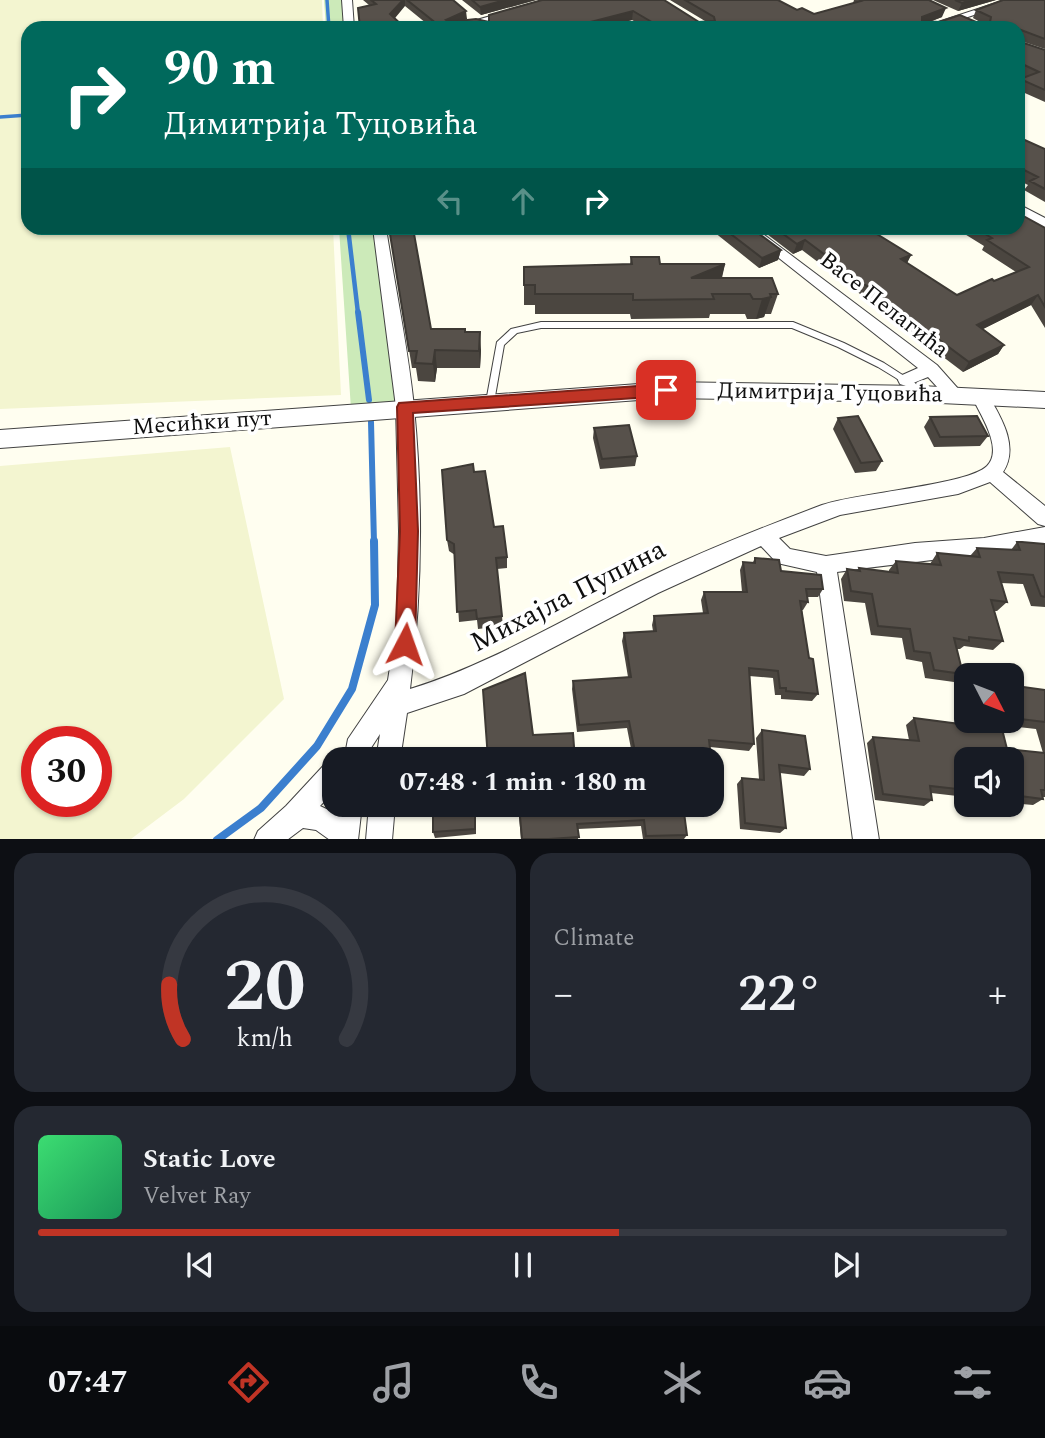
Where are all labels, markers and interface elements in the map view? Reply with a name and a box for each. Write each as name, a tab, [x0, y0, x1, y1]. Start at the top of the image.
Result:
text: 90 m	[164, 32, 275, 107]
icon: right	[49, 49, 140, 140]
text: Димитрија Туцовића	[164, 100, 478, 149]
icon: left	[431, 182, 469, 220]
icon: ahead	[504, 182, 542, 220]
icon: right	[577, 182, 615, 220]
street label: Васе Пелагића	[812, 243, 956, 367]
pin	[636, 360, 696, 420]
icon: arrive	[647, 371, 685, 409]
street label: Димитрија Туцовића	[717, 374, 943, 412]
street label: Месићки пут	[131, 401, 273, 445]
street label: Михајла Пупина	[463, 528, 674, 664]
position arrow	[368, 607, 442, 681]
north arrow	[954, 663, 1024, 733]
map controls	[954, 663, 1024, 817]
speed limit sign: 30	[21, 726, 112, 817]
button: sound	[954, 747, 1024, 817]
text: 07:48 · 1 min · 180 m	[399, 762, 647, 802]
text: Climate	[554, 921, 634, 956]
text: 20	[224, 932, 306, 1043]
text: 22°	[738, 955, 822, 1034]
text: −	[554, 966, 573, 1024]
text: +	[988, 966, 1007, 1024]
text: km/h	[237, 1019, 293, 1057]
text: Static Love	[143, 1139, 276, 1179]
text: Velvet Ray	[143, 1179, 250, 1214]
icon: previous	[181, 1246, 219, 1284]
icon: pause	[504, 1246, 542, 1284]
icon: next	[827, 1246, 865, 1284]
text: 07:47	[48, 1358, 128, 1407]
icon: directions	[224, 1358, 273, 1407]
icon: music	[369, 1358, 418, 1407]
icon: phone	[514, 1358, 563, 1407]
icon: climate	[658, 1358, 707, 1407]
icon: car	[803, 1358, 852, 1407]
icon: filters	[948, 1358, 997, 1407]

